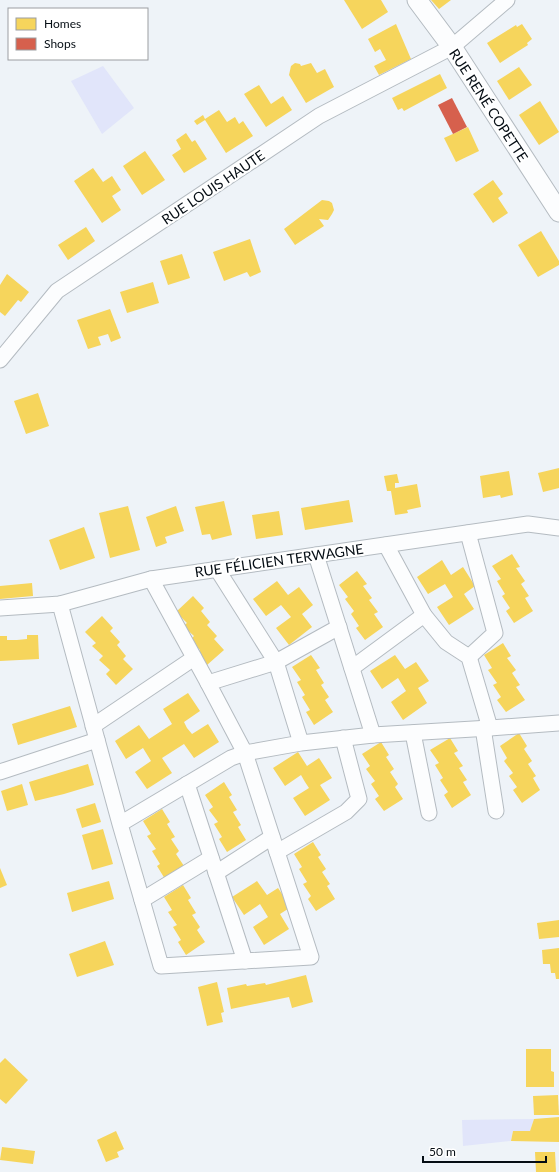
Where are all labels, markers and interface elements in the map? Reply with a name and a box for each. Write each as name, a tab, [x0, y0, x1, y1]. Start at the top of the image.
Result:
legend	[8, 8, 148, 60]
text: Homes	[44, 16, 81, 31]
text: Shops	[44, 36, 76, 51]
street label: RUE RENÉ COPETTE	[446, 45, 532, 165]
street label: RUE LOUIS HAUTE	[158, 146, 268, 228]
street label: RUE FÉLICIEN TERWAGNE	[194, 540, 364, 580]
scale bar	[423, 1138, 546, 1164]
text: 50 m	[429, 1144, 456, 1159]

